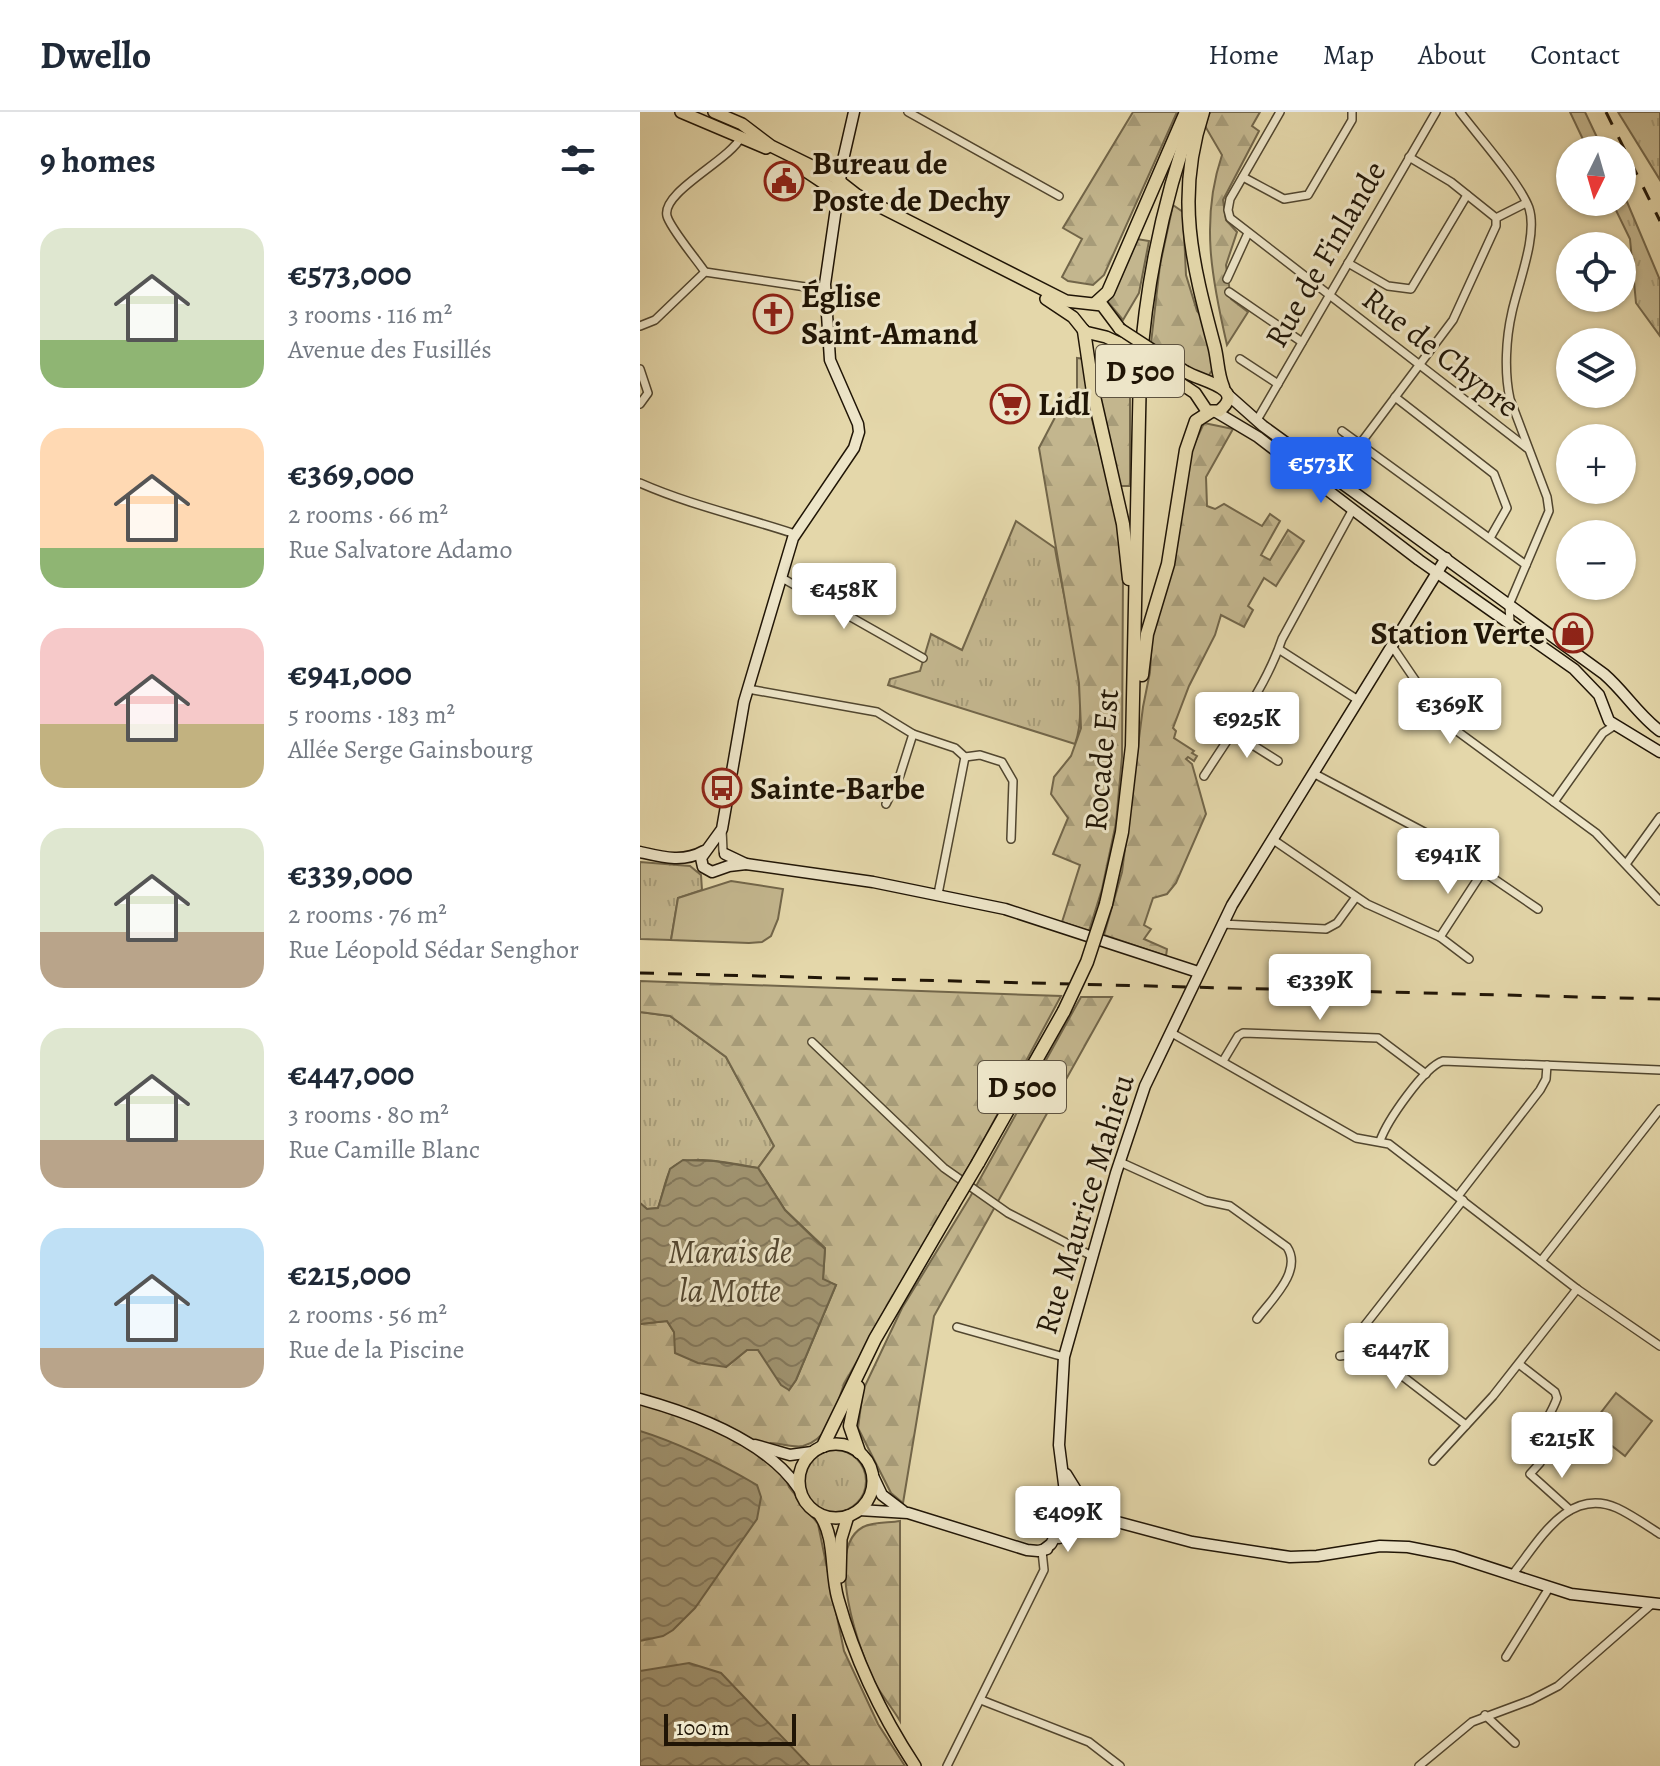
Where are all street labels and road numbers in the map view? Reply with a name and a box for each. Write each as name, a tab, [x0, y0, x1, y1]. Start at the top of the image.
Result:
street label: Rue de Finlande	[1254, 153, 1396, 355]
street label: Rue de Chypre	[1353, 277, 1529, 427]
road number: D 500	[1096, 345, 1184, 397]
street label: Rocade Est	[1073, 687, 1129, 833]
road number: D 500	[978, 1061, 1066, 1113]
street label: Rue Maurice Mahieu	[1023, 1068, 1145, 1340]

